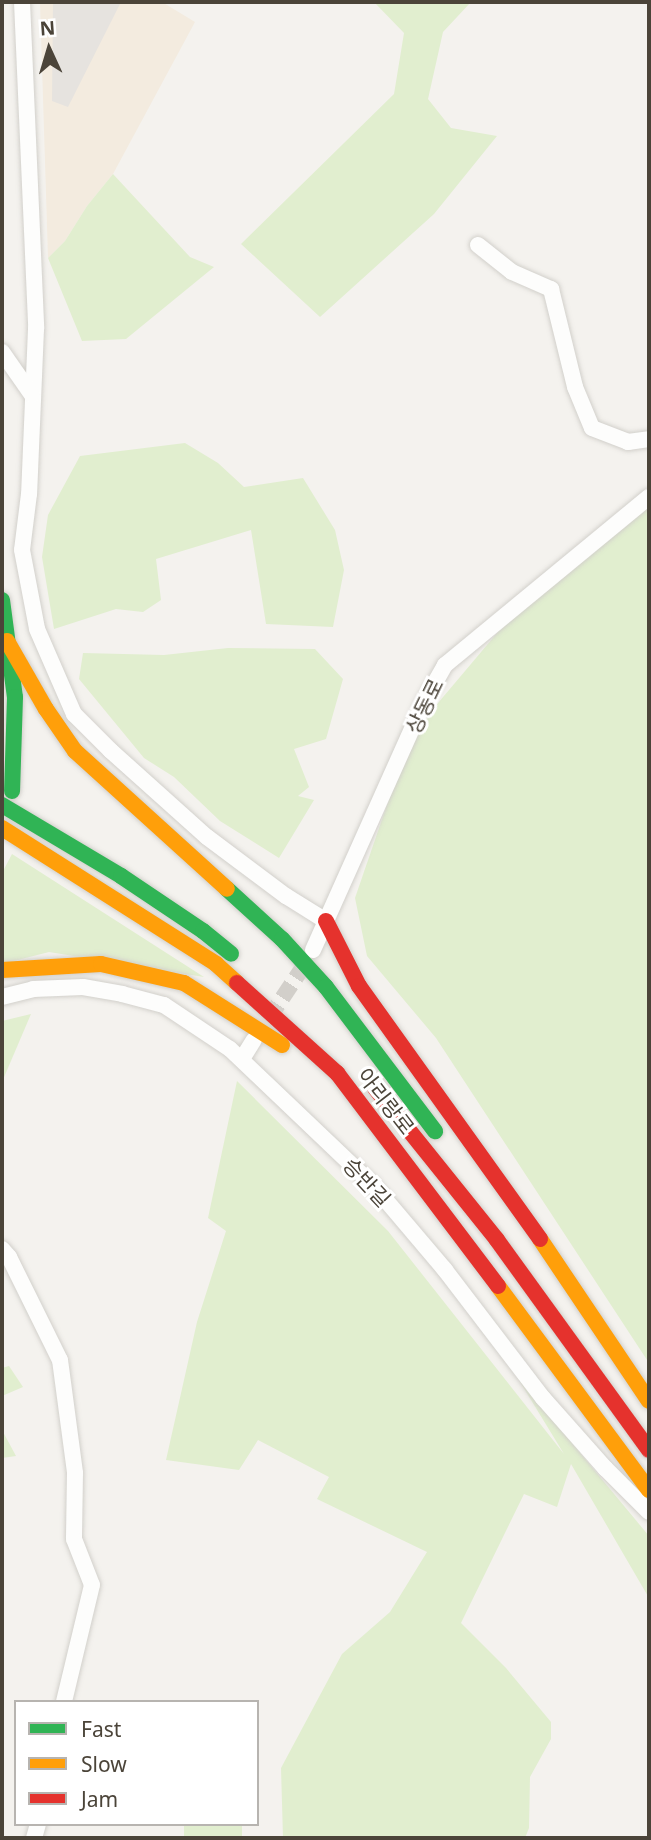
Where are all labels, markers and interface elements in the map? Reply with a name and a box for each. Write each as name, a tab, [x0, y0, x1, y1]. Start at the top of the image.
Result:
north arrow	[14, 14, 84, 84]
text: N	[39, 15, 56, 42]
street label: 상동로	[400, 674, 448, 738]
street label: 아리랑로	[352, 1063, 420, 1139]
street label: 승반길	[338, 1152, 396, 1212]
legend	[14, 1700, 259, 1826]
text: Fast	[81, 1715, 121, 1743]
text: Slow	[81, 1750, 127, 1778]
text: Jam	[81, 1785, 118, 1813]

